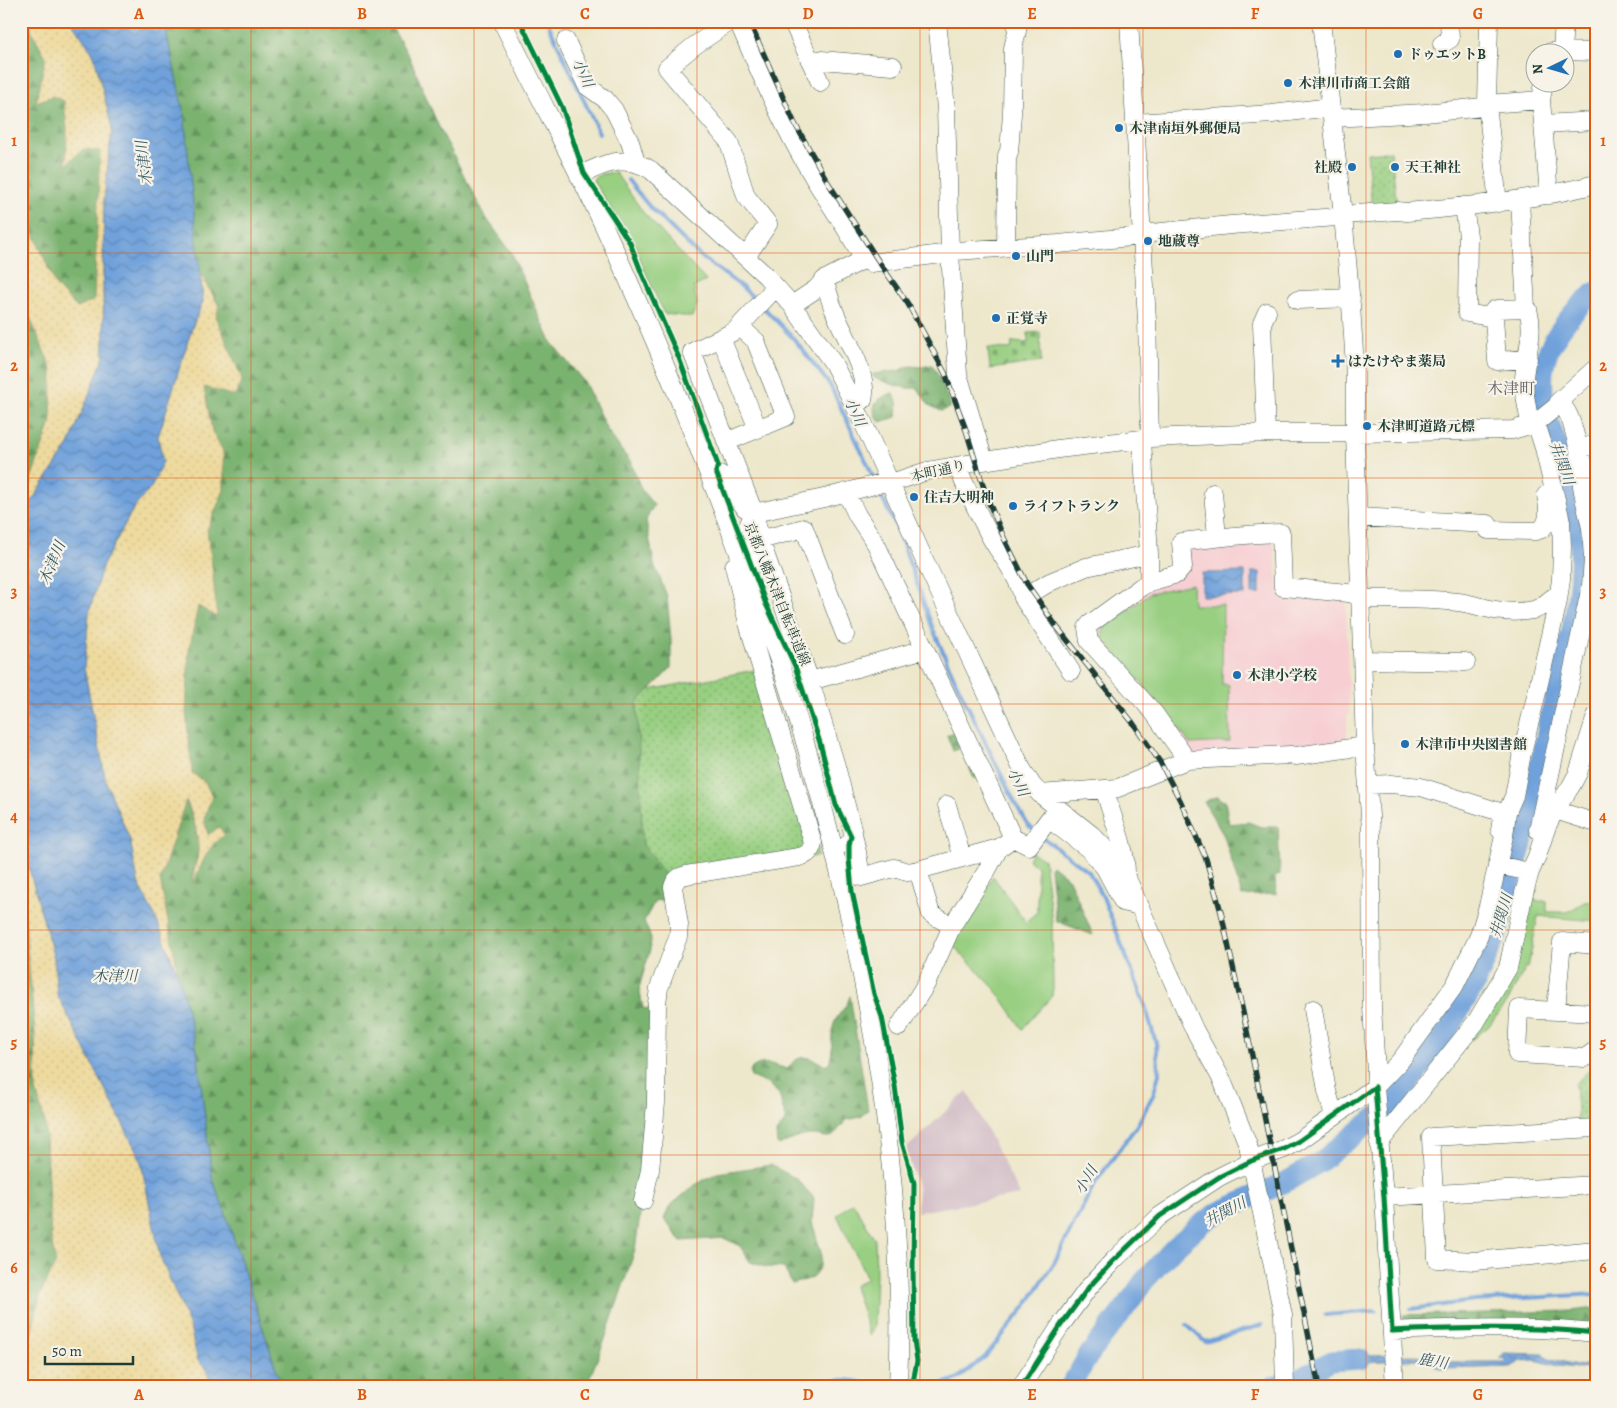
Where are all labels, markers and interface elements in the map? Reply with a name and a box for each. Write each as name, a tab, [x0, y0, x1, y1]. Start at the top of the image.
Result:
text: A	[133, 3, 145, 25]
text: B	[357, 3, 367, 25]
text: C	[580, 3, 590, 25]
text: D	[802, 3, 814, 25]
text: E	[1027, 3, 1037, 25]
text: F	[1251, 3, 1260, 25]
text: G	[1473, 3, 1483, 25]
north arrow	[1524, 42, 1574, 92]
place label: ドゥエットB	[1408, 45, 1486, 64]
marker: ドゥエットB	[1392, 48, 1404, 60]
water label: 小川	[568, 55, 599, 93]
text: N	[1528, 63, 1547, 75]
place label: 木津川市商工会館	[1298, 74, 1410, 93]
marker: 木津川市商工会館	[1282, 77, 1294, 89]
place label: 木津南垣外郵便局	[1129, 119, 1241, 138]
marker: 木津南垣外郵便局	[1113, 122, 1125, 134]
text: 1	[11, 130, 17, 152]
text: 1	[1600, 130, 1606, 152]
water label: 木津川	[131, 137, 157, 187]
place label: 社殿	[1314, 158, 1342, 177]
place label: 天王神社	[1405, 158, 1461, 177]
marker: 社殿	[1346, 161, 1358, 173]
marker: 天王神社	[1389, 161, 1401, 173]
place label: 地蔵尊	[1158, 232, 1200, 251]
marker: 地蔵尊	[1142, 235, 1154, 247]
place label: 山門	[1026, 247, 1054, 266]
marker: 山門	[1010, 250, 1022, 262]
place label: 正覚寺	[1006, 309, 1048, 328]
marker: 正覚寺	[990, 312, 1002, 324]
place label: はたけやま薬局	[1348, 352, 1446, 371]
text: 2	[10, 355, 18, 377]
marker: はたけやま薬局	[1332, 355, 1344, 367]
text: 2	[1599, 355, 1607, 377]
district label: 木津町	[1487, 378, 1535, 400]
water label: 小川	[840, 394, 871, 432]
place label: 木津町道路元標	[1377, 417, 1475, 436]
marker: 木津町道路元標	[1361, 420, 1373, 432]
water label: 井関川	[1545, 438, 1580, 489]
street label: 本町通り	[909, 455, 967, 487]
place label: 住吉大明神	[924, 488, 994, 507]
marker: 住吉大明神	[908, 491, 920, 503]
place label: ライフトランク	[1023, 497, 1120, 516]
marker: ライフトランク	[1007, 500, 1019, 512]
street label: 京都八幡木津自転車道線	[739, 519, 815, 669]
water label: 木津川	[34, 537, 71, 588]
text: 3	[11, 581, 18, 603]
text: 3	[1600, 581, 1607, 603]
place label: 木津小学校	[1247, 666, 1317, 685]
marker: 木津小学校	[1231, 669, 1243, 681]
place label: 木津市中央図書館	[1415, 735, 1527, 754]
marker: 木津市中央図書館	[1399, 738, 1411, 750]
water label: 小川	[1002, 764, 1034, 802]
text: 4	[10, 806, 18, 828]
text: 4	[1599, 806, 1607, 828]
water label: 井関川	[1485, 890, 1518, 940]
water label: 木津川	[92, 966, 139, 986]
text: 5	[11, 1032, 18, 1054]
text: 5	[1600, 1032, 1607, 1054]
water label: 小川	[1070, 1160, 1103, 1198]
water label: 井関川	[1200, 1192, 1251, 1231]
text: 6	[10, 1257, 18, 1279]
text: 6	[1599, 1257, 1607, 1279]
scale bar	[45, 1333, 132, 1365]
text: 50 m	[52, 1341, 82, 1361]
water label: 鹿川	[1416, 1349, 1451, 1374]
text: A	[133, 1384, 145, 1406]
text: B	[357, 1384, 367, 1406]
text: C	[580, 1384, 590, 1406]
text: D	[802, 1384, 814, 1406]
text: E	[1027, 1384, 1037, 1406]
text: F	[1251, 1384, 1260, 1406]
text: G	[1473, 1384, 1483, 1406]

